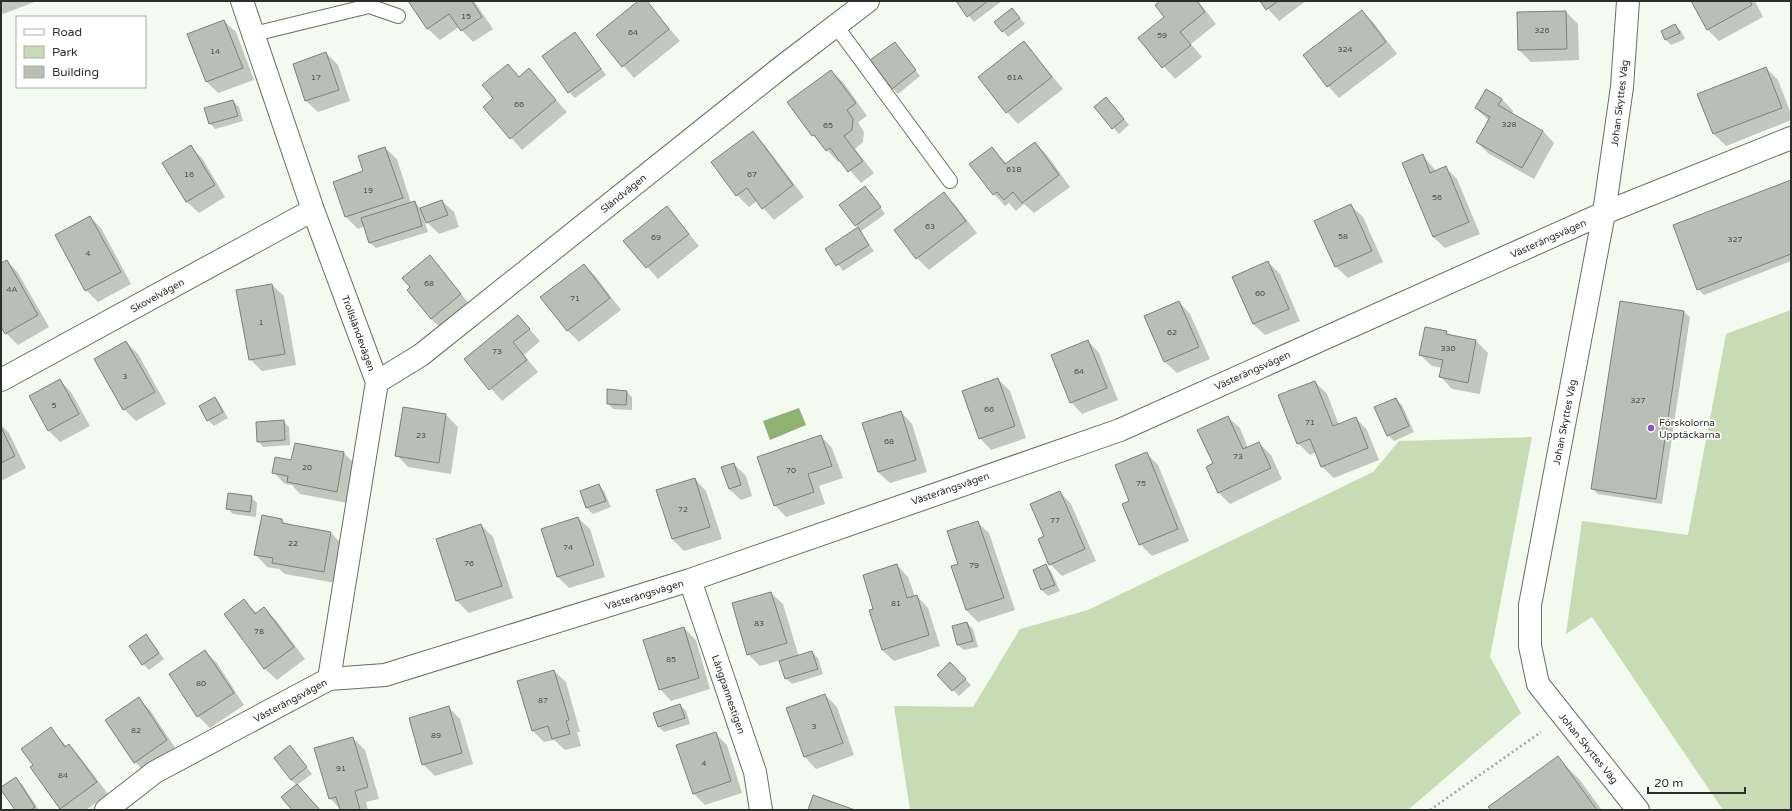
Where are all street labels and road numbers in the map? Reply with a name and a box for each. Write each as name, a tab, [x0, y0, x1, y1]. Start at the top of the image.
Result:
street label: Johan Skyttes Väg	[1609, 59, 1631, 147]
street label: Sländvägen	[598, 172, 649, 216]
street label: Västerängsvägen	[1509, 217, 1588, 261]
street label: Skovelvägen	[128, 276, 187, 316]
street label: Trollsländevägen	[339, 294, 377, 373]
street label: Västerängsvägen	[1213, 349, 1292, 393]
street label: Johan Skyttes Väg	[1551, 378, 1579, 466]
street label: Västerängsvägen	[910, 470, 991, 508]
street label: Västerängsvägen	[603, 577, 685, 613]
street label: Långpannestigen	[709, 653, 747, 735]
street label: Västerängsvägen	[252, 676, 329, 725]
street label: Johan Skyttes Väg	[1556, 711, 1620, 786]

